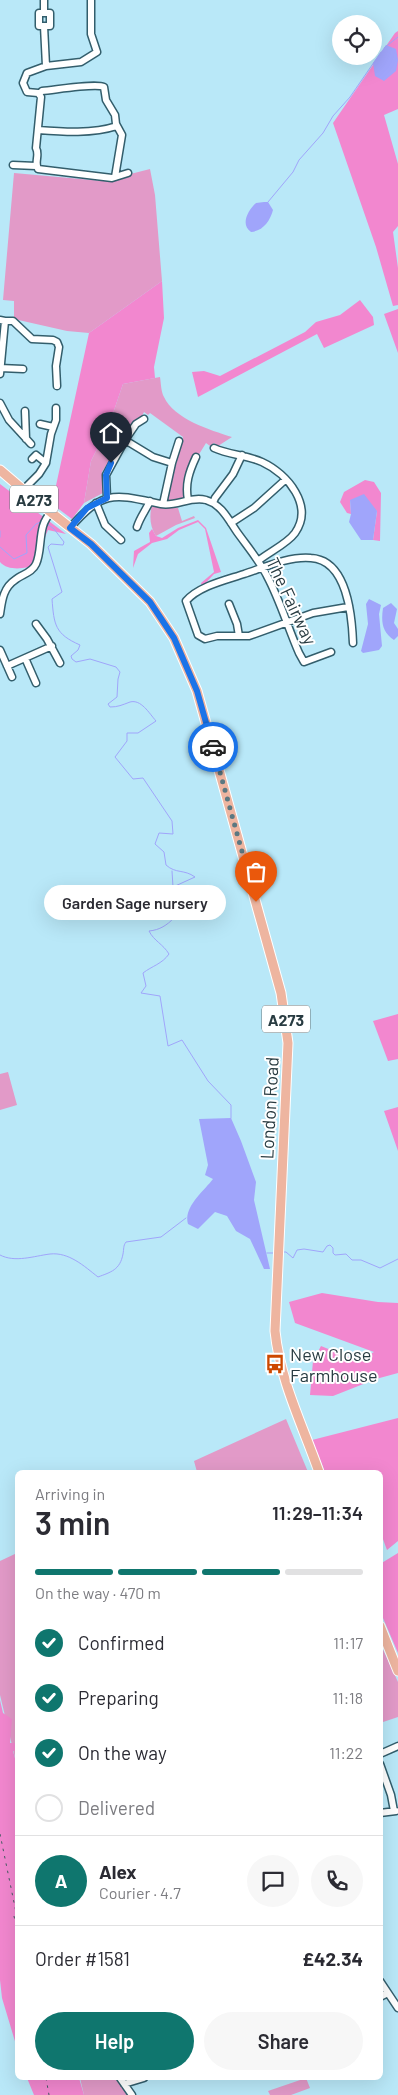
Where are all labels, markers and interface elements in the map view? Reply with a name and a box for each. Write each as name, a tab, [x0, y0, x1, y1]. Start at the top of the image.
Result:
map controls	[332, 15, 382, 65]
button: locate	[332, 15, 382, 65]
pin	[90, 412, 132, 463]
icon: home	[97, 419, 125, 447]
road number: A273	[10, 486, 58, 512]
street label: The Fairway	[262, 554, 322, 648]
courier	[188, 722, 238, 772]
icon: car	[199, 733, 227, 761]
pin	[235, 851, 277, 902]
icon: bag	[242, 858, 270, 886]
callout: Garden Sage nursery	[44, 884, 226, 920]
text: Garden Sage nursery	[62, 893, 208, 912]
road number: A273	[262, 1006, 310, 1032]
street label: London Road	[255, 1056, 283, 1160]
place label: New Close Farmhouse	[290, 1343, 378, 1386]
bus stop icon: New Close Farmhouse	[264, 1353, 286, 1375]
text: Arriving in	[35, 1484, 105, 1503]
text: 11:29–11:34	[272, 1501, 363, 1524]
text: 3 min	[35, 1503, 111, 1541]
text: On the way · 470 m	[35, 1583, 161, 1602]
icon: check	[35, 1629, 63, 1657]
text: Confirmed	[78, 1631, 165, 1654]
text: 11:17	[333, 1633, 363, 1652]
icon: check	[35, 1684, 63, 1712]
text: Preparing	[78, 1686, 159, 1709]
text: 11:18	[332, 1688, 363, 1707]
icon: check	[35, 1739, 63, 1767]
text: On the way	[78, 1741, 167, 1764]
text: 11:22	[329, 1743, 363, 1762]
text: Delivered	[78, 1796, 155, 1819]
button: chat	[247, 1855, 299, 1907]
button: phone	[311, 1855, 363, 1907]
text: Alex	[99, 1860, 137, 1883]
text: A	[55, 1869, 67, 1892]
text: Courier · 4.7	[99, 1883, 181, 1902]
text: Order #1581	[35, 1947, 130, 1970]
text: £42.34	[302, 1947, 363, 1970]
button: Help	[35, 2012, 194, 2070]
button: Share	[204, 2012, 363, 2070]

